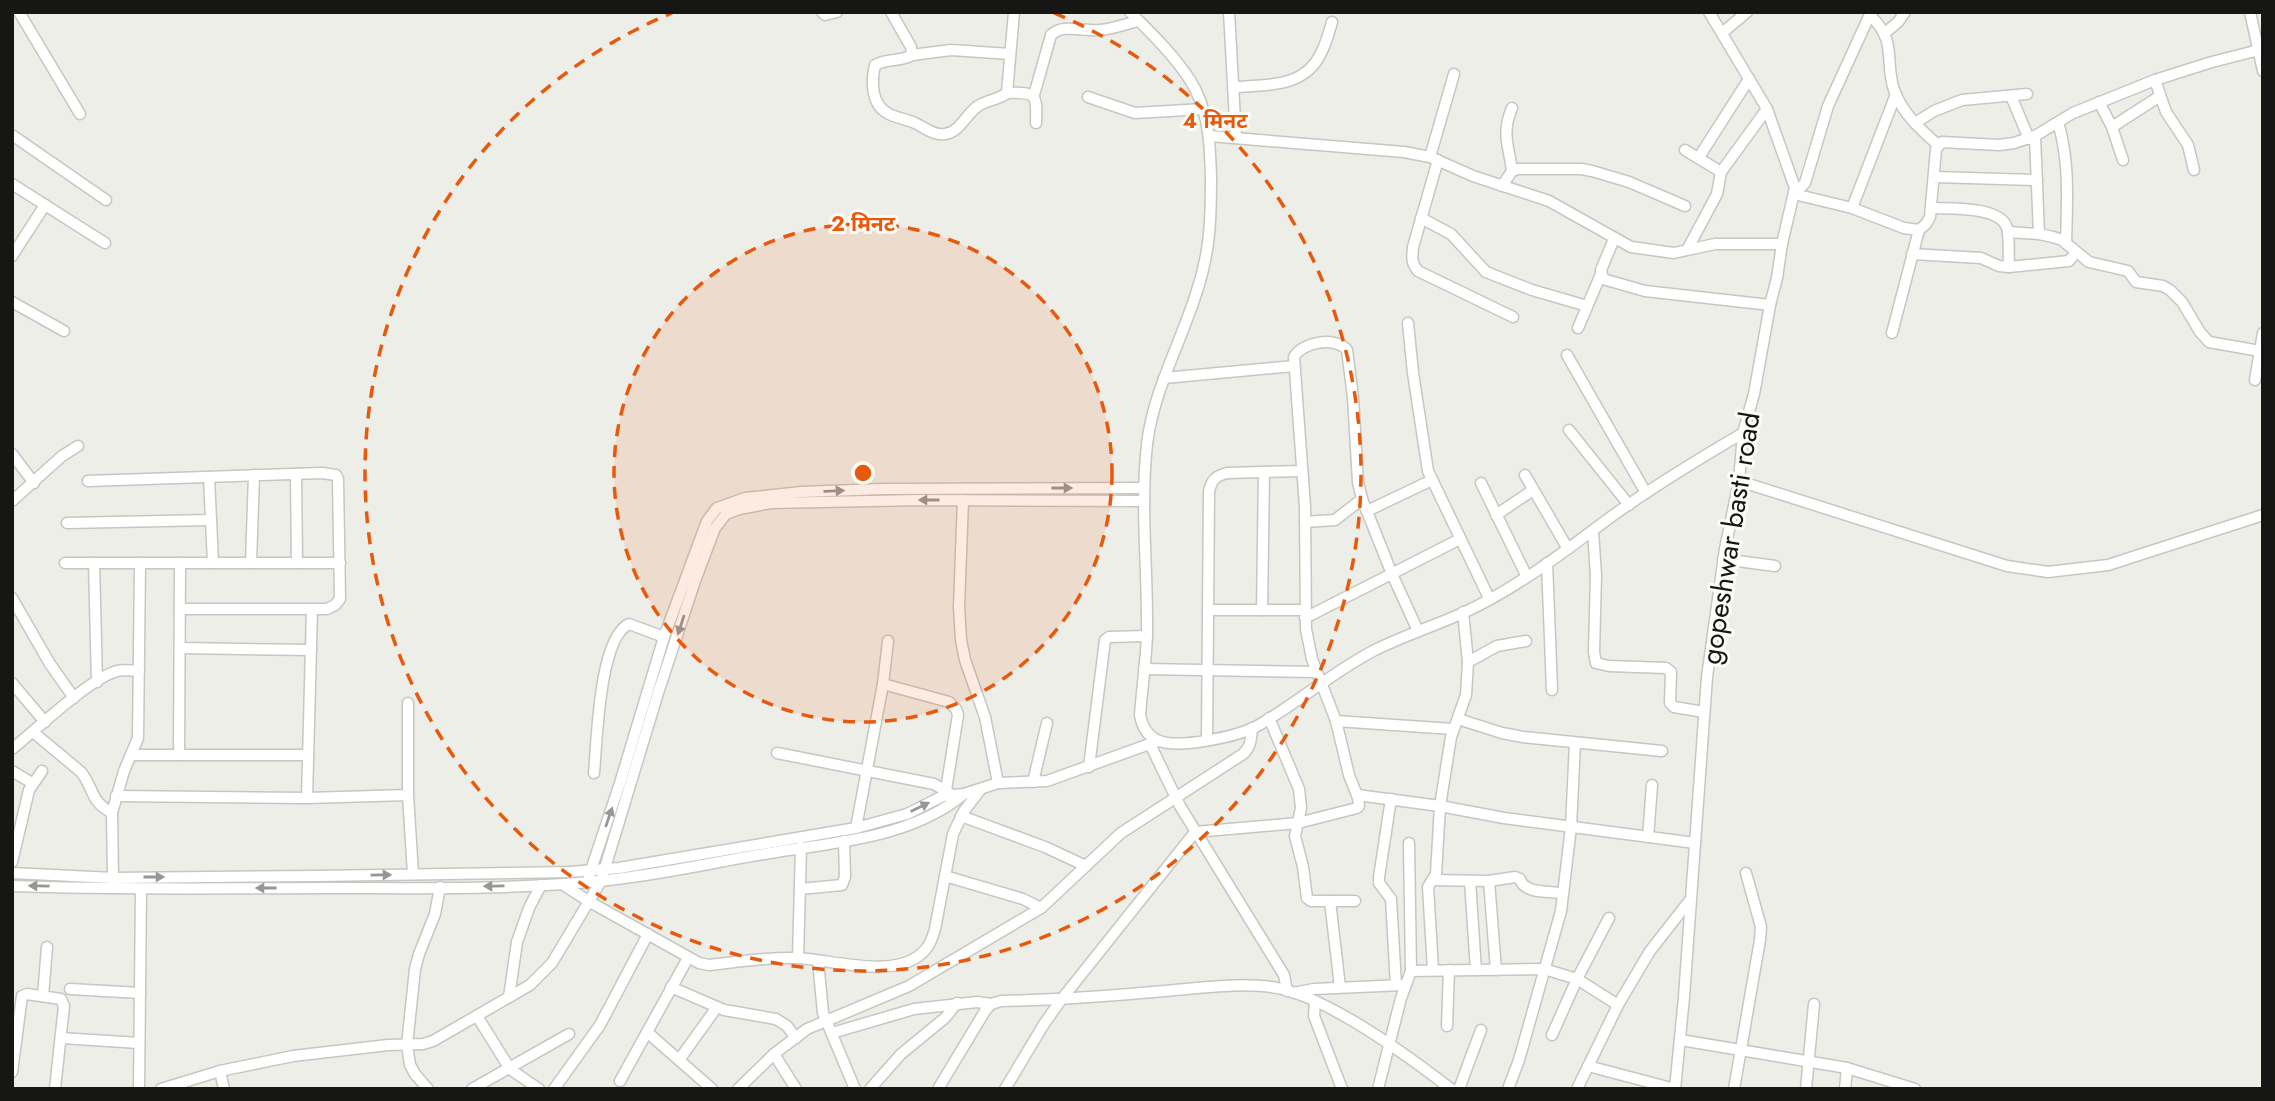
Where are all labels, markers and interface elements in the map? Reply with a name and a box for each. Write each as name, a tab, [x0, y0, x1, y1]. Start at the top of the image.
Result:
text: 4 मिनट	[1182, 106, 1248, 136]
text: 2 मिनट	[831, 209, 896, 239]
street label: gopeshwar basti road	[1690, 409, 1771, 667]
centre of rings	[851, 461, 875, 485]
one-way arrow	[1051, 482, 1073, 494]
one-way arrow	[824, 485, 846, 496]
one-way arrow	[917, 494, 939, 506]
one-way arrow	[675, 615, 685, 636]
one-way arrow	[910, 801, 930, 813]
one-way arrow	[604, 807, 615, 828]
one-way arrow	[371, 869, 393, 881]
one-way arrow	[143, 872, 165, 883]
one-way arrow	[483, 880, 505, 892]
one-way arrow	[28, 881, 50, 892]
one-way arrow	[255, 882, 277, 894]

